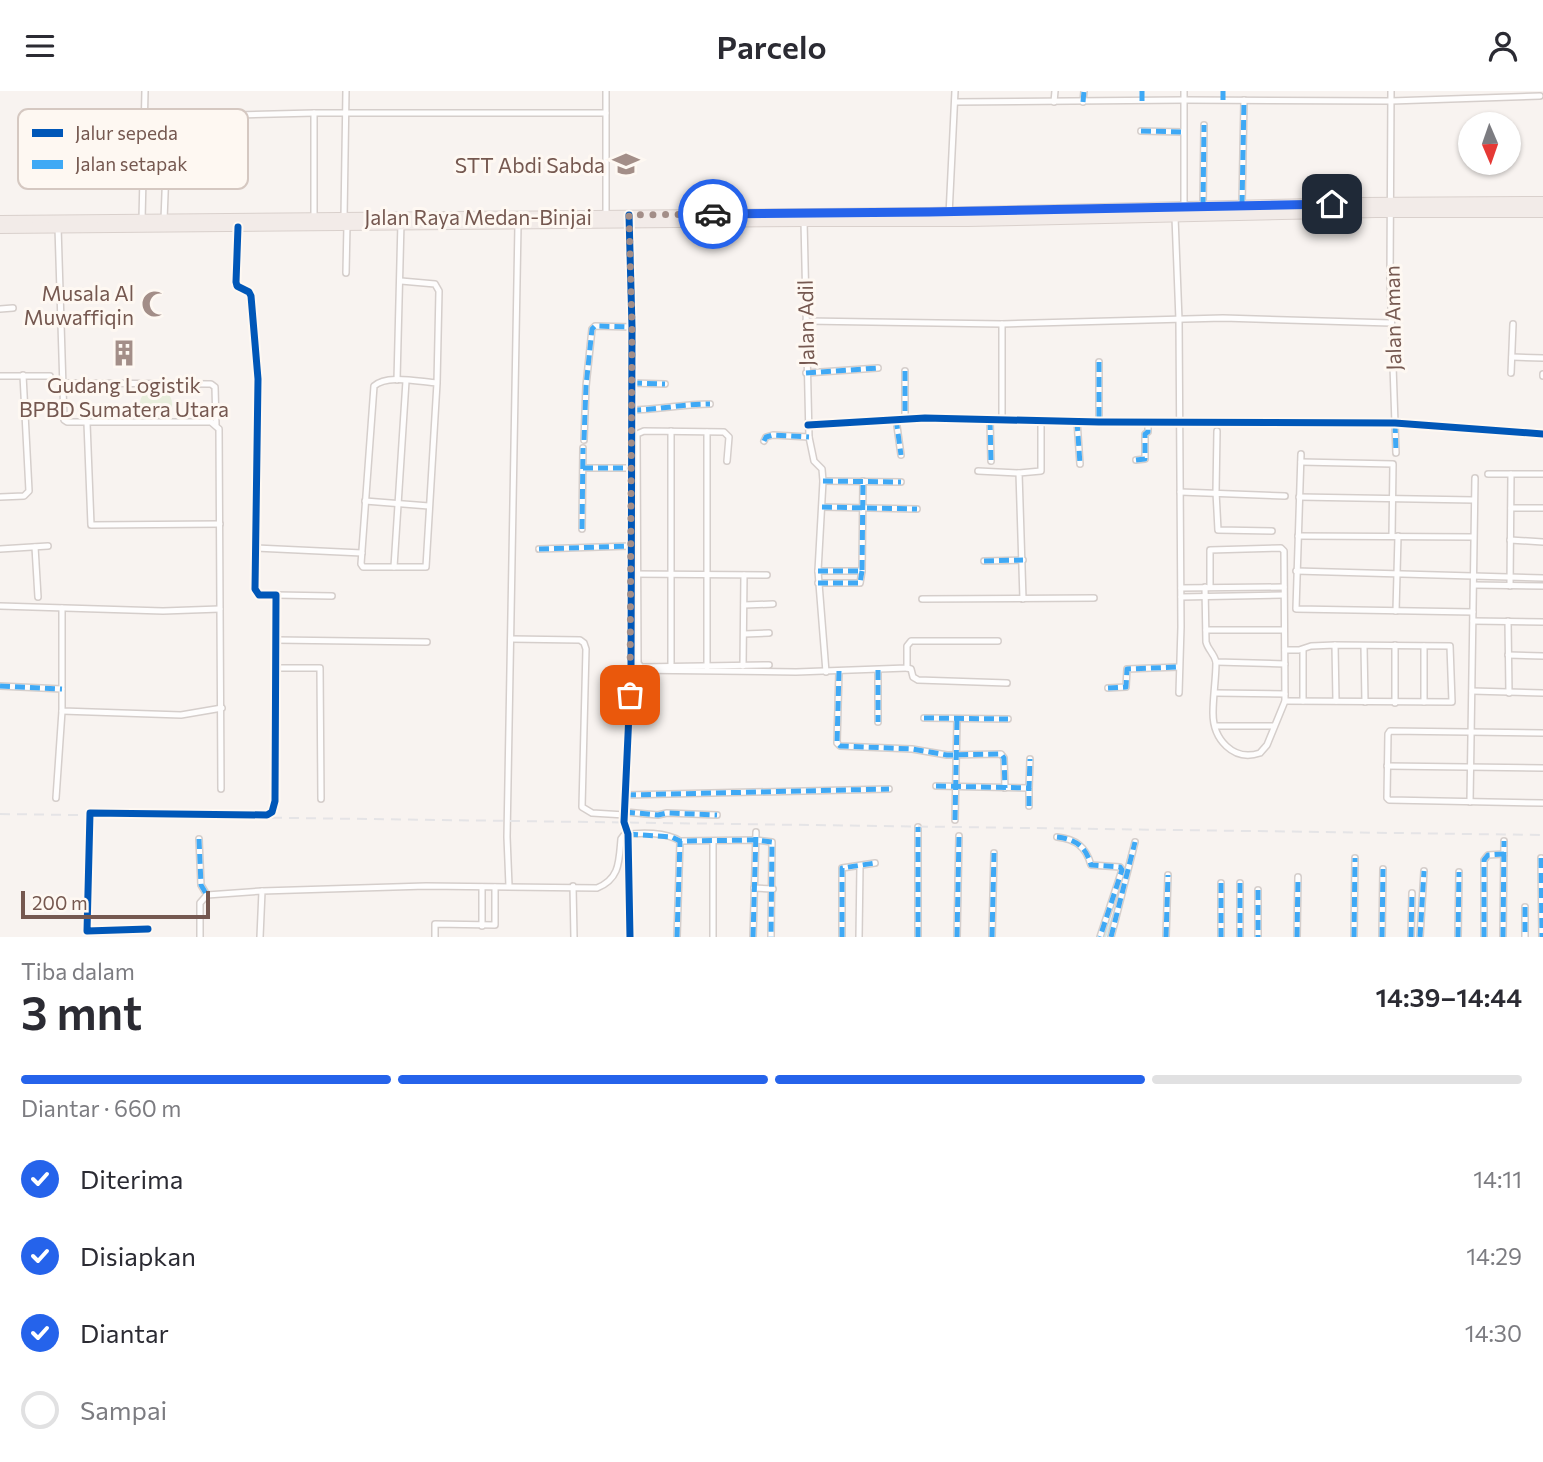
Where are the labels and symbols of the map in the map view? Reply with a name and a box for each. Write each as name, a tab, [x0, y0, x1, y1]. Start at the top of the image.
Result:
legend	[18, 109, 248, 189]
north arrow	[1458, 112, 1521, 175]
text: Jalur sepeda	[75, 121, 178, 144]
school or university icon: STT Abdi Sabda	[611, 149, 641, 179]
text: Jalan setapak	[75, 152, 188, 175]
place label: STT Abdi Sabda	[455, 152, 605, 177]
pin	[1302, 174, 1362, 234]
courier	[678, 179, 748, 249]
street label: Jalan Raya Medan-Binjai	[364, 204, 592, 229]
street label: Jalan Aman	[1379, 265, 1405, 371]
place label: Musala Al Muwaffiqin	[23, 280, 134, 329]
street label: Jalan Adil	[792, 280, 818, 366]
mosque icon: Musala Al Muwaffiqin	[140, 289, 170, 319]
building icon: Gudang Logistik BPBD Sumatera Utara	[109, 338, 139, 368]
place label: Gudang Logistik BPBD Sumatera Utara	[19, 372, 229, 421]
pin	[600, 665, 660, 725]
scale bar	[21, 888, 210, 920]

